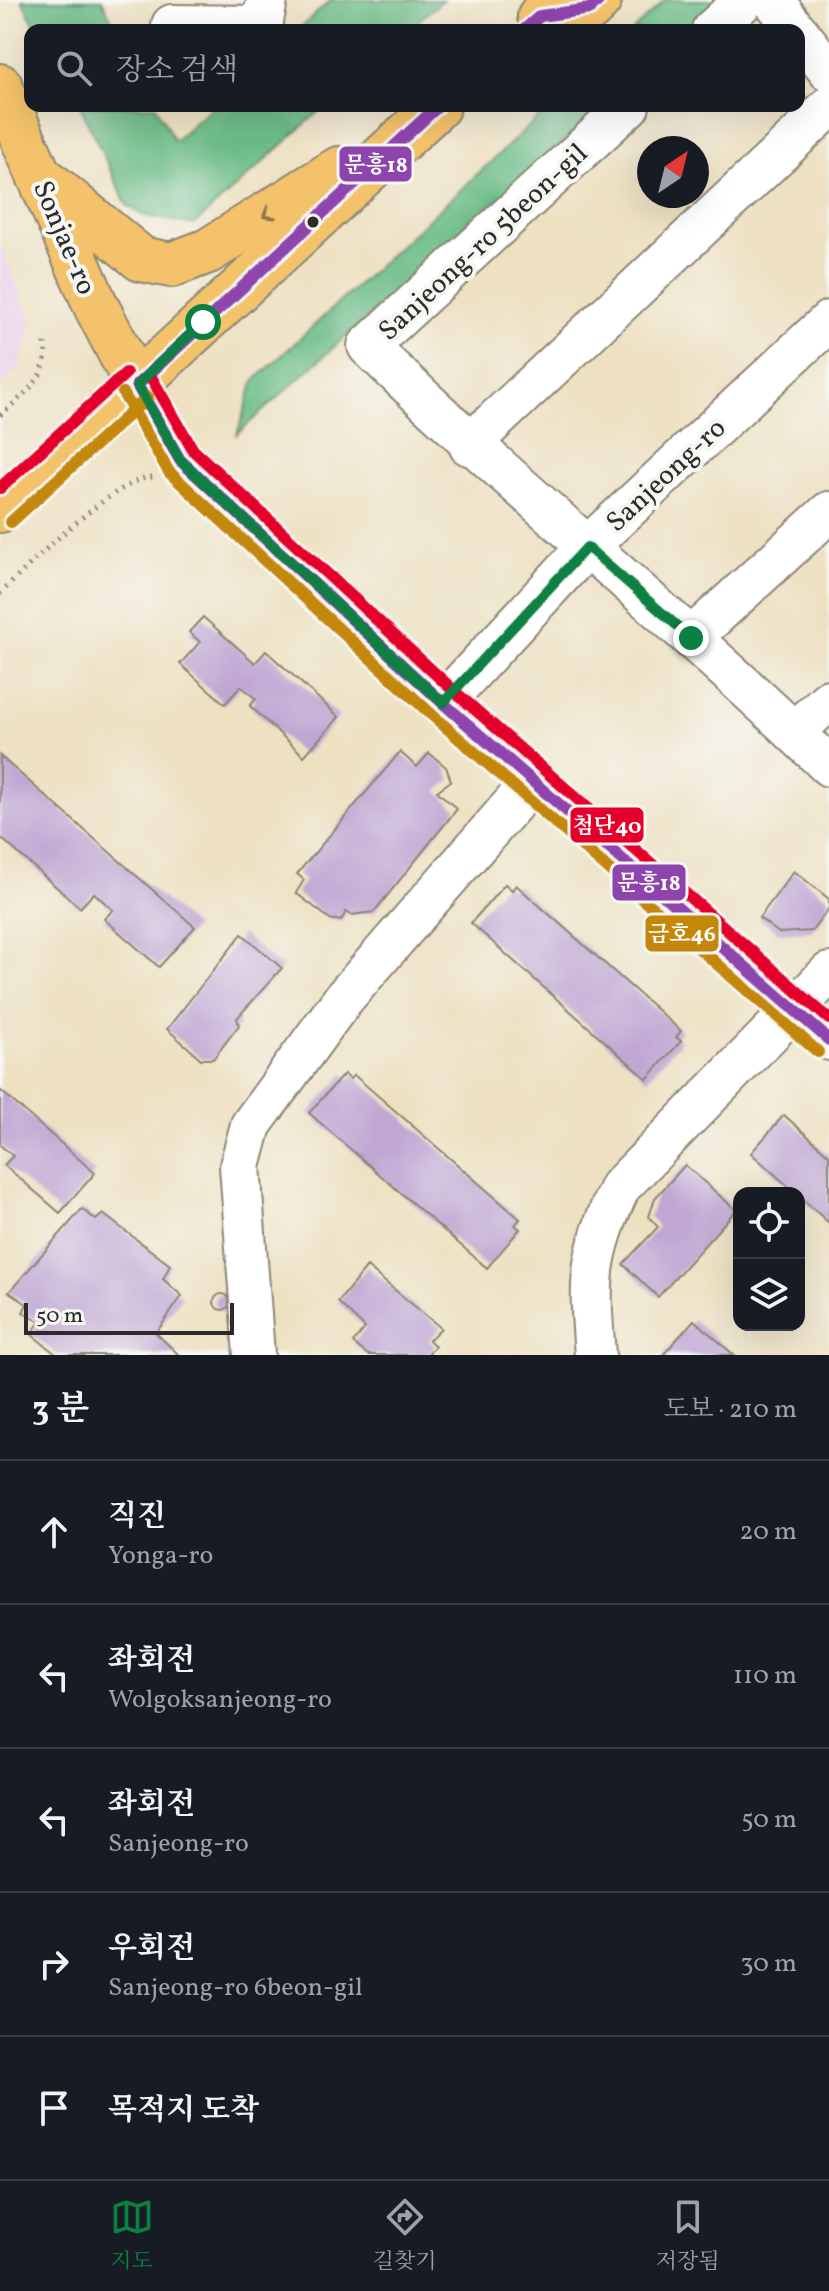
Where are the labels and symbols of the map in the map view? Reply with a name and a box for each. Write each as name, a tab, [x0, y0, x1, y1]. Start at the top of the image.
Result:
street label: Sanjeong-ro 5beon-gil	[370, 135, 597, 350]
north arrow	[637, 136, 709, 208]
line badge: 문흥18	[338, 145, 413, 183]
text: 문흥18	[344, 151, 408, 182]
street label: Sonjae-ro	[22, 175, 105, 301]
one-way arrow	[262, 204, 277, 219]
unlabelled marker	[305, 214, 321, 230]
route start	[185, 304, 221, 340]
street label: Sanjeong-ro	[598, 410, 735, 542]
route end	[673, 620, 709, 656]
line badge: 첨단40	[569, 806, 645, 844]
text: 첨단40	[573, 812, 641, 843]
line badge: 문흥18	[611, 863, 687, 902]
text: 문흥18	[617, 869, 681, 900]
line badge: 금호46	[644, 914, 720, 953]
text: 금호46	[648, 920, 716, 951]
scale bar	[24, 1299, 234, 1335]

